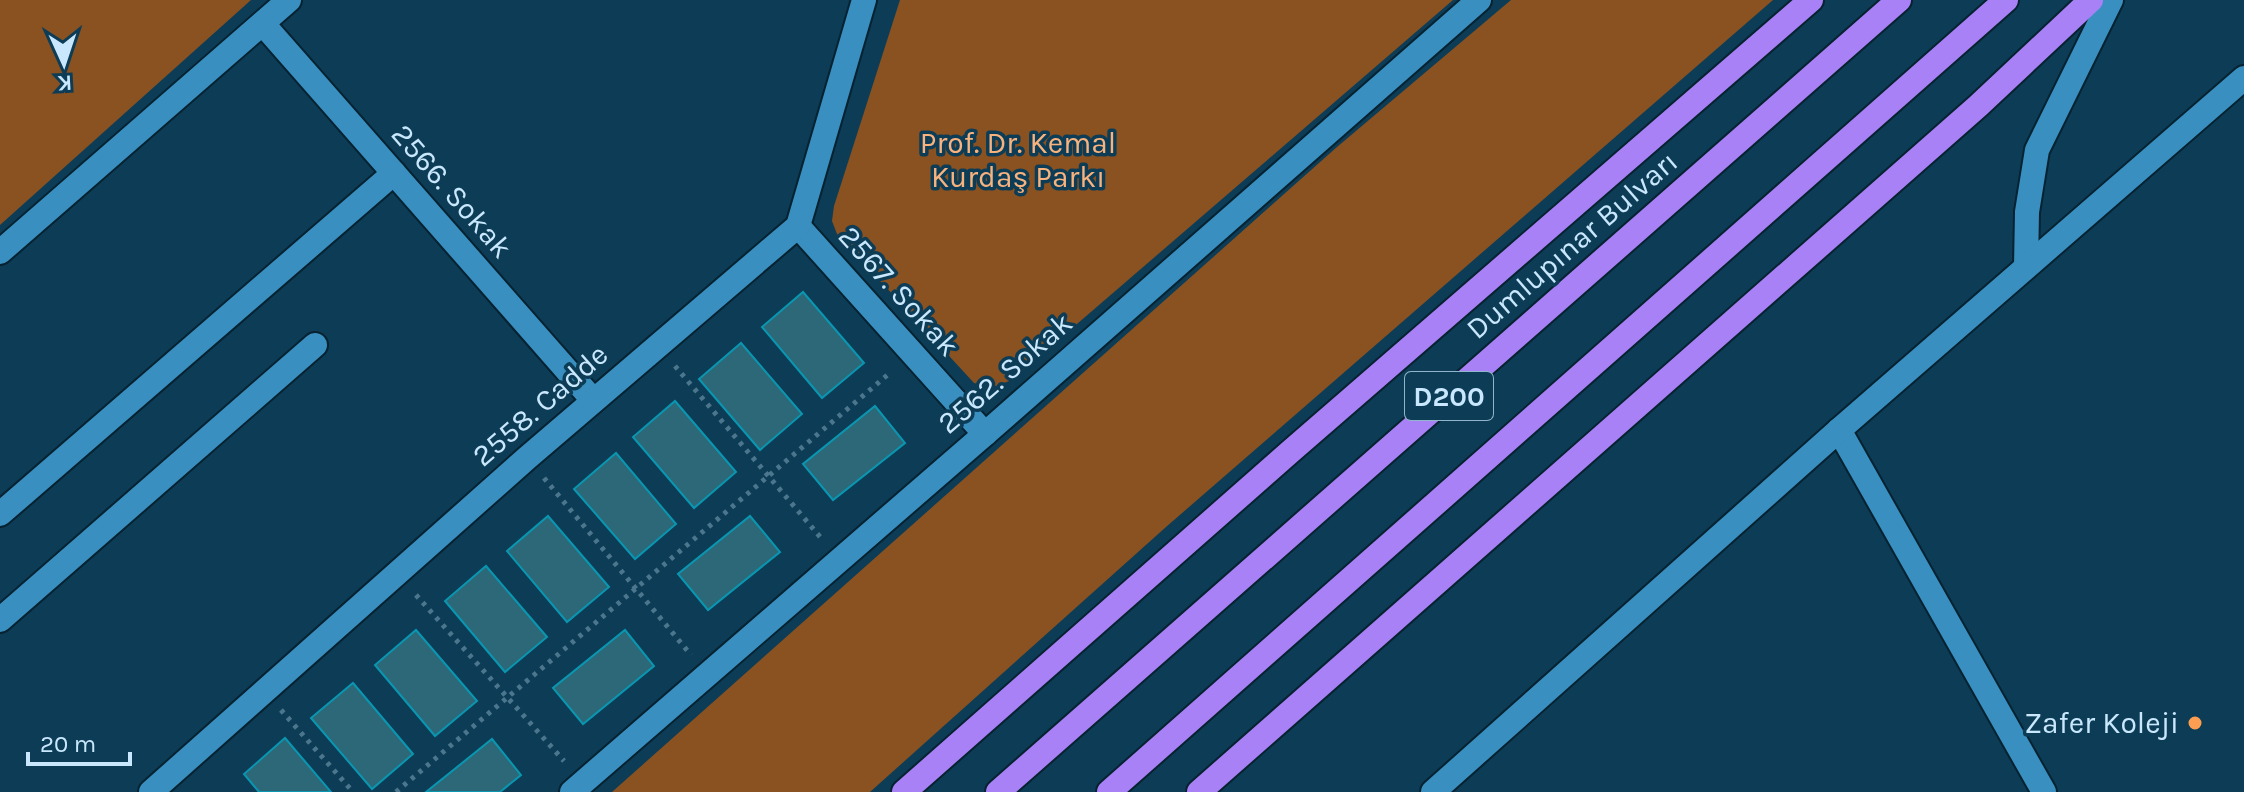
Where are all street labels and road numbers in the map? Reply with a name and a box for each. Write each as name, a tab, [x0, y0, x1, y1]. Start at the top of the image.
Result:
street label: 2566. Sokak	[384, 117, 520, 265]
street label: Dumlupınar Bulvarı	[1459, 143, 1685, 347]
street label: 2567. Sokak	[831, 218, 967, 364]
street label: 2562. Sokak	[930, 305, 1080, 441]
street label: 2558. Cadde	[465, 336, 615, 474]
road number: D200	[1405, 372, 1493, 420]

